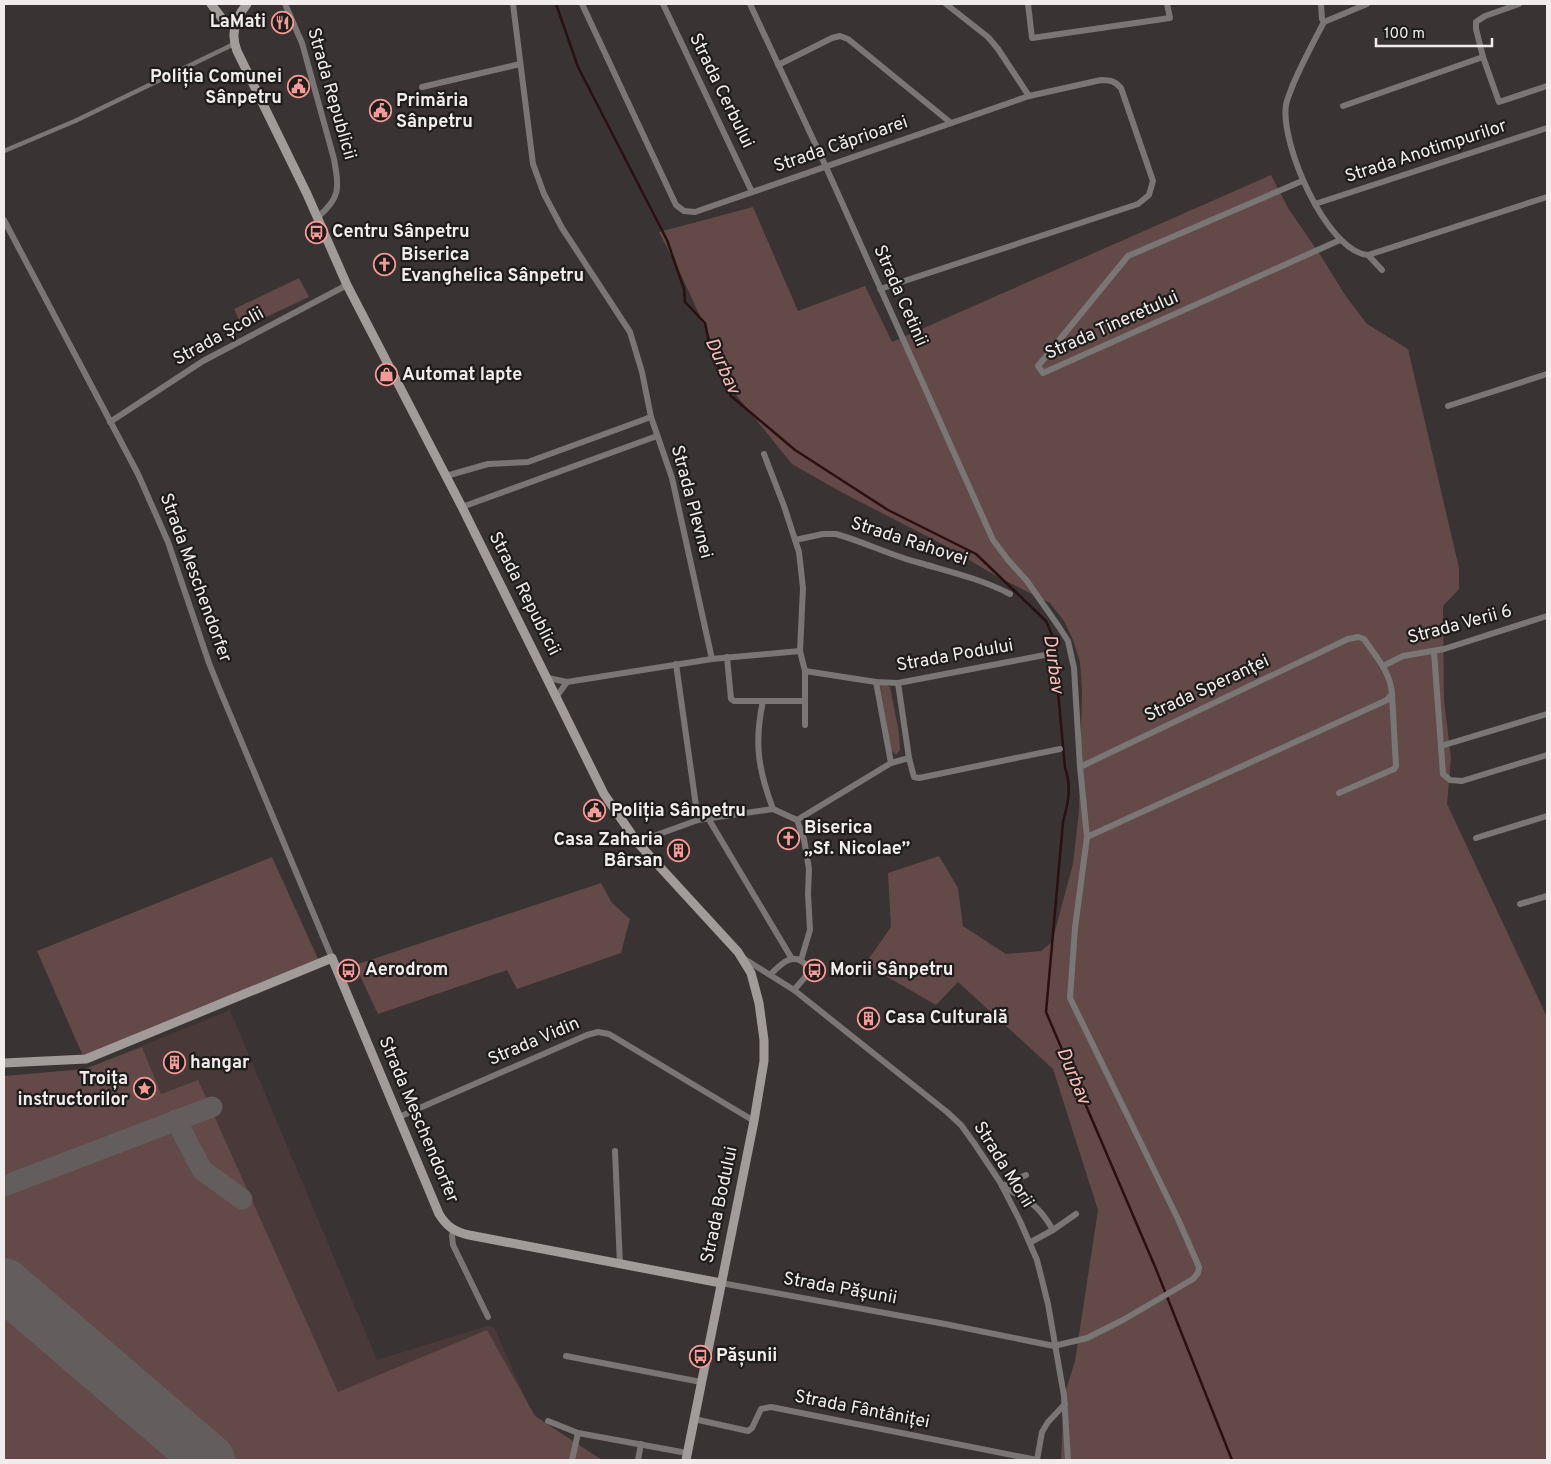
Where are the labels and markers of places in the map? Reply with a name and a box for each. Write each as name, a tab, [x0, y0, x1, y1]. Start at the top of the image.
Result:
restaurant icon: LaMati	[270, 10, 294, 34]
place label: LaMati	[210, 11, 266, 34]
place label: Poliția Comunei Sânpetru	[150, 66, 282, 110]
public building icon: Poliția Comunei Sânpetru	[286, 75, 310, 99]
place label: Primăria Sânpetru	[396, 90, 473, 134]
public building icon: Primăria Sânpetru	[368, 99, 392, 123]
bus stop icon: Centru Sânpetru	[304, 220, 328, 244]
place label: Centru Sânpetru	[332, 221, 470, 244]
place label: Biserica Evanghelica Sânpetru	[401, 244, 584, 288]
church icon: Biserica Evanghelica Sânpetru	[373, 253, 397, 277]
shop icon: Automat lapte	[374, 363, 398, 387]
place label: Automat lapte	[402, 364, 522, 387]
public building icon: Poliția Sânpetru	[583, 799, 607, 823]
place label: Poliția Sânpetru	[611, 800, 746, 823]
place label: Biserica „Sf. Nicolae”	[804, 817, 911, 861]
church icon: Biserica „Sf. Nicolae”	[776, 826, 800, 850]
place label: Casa Zaharia Bârsan	[553, 829, 663, 873]
building icon: Casa Zaharia Bârsan	[667, 838, 691, 862]
bus stop icon: Aerodrom	[337, 958, 361, 982]
bus stop icon: Morii Sânpetru	[802, 958, 826, 982]
place label: Aerodrom	[365, 959, 448, 982]
place label: Morii Sânpetru	[830, 959, 953, 982]
building icon: Casa Culturală	[857, 1006, 881, 1030]
place label: Casa Culturală	[885, 1007, 1008, 1030]
building icon: hangar	[162, 1051, 186, 1075]
place label: hangar	[190, 1052, 250, 1075]
place label: Troița instructorilor	[17, 1068, 128, 1112]
place icon: Troița instructorilor	[132, 1077, 156, 1101]
bus stop icon: Pășunii	[688, 1344, 712, 1368]
place label: Pășunii	[716, 1345, 777, 1368]

